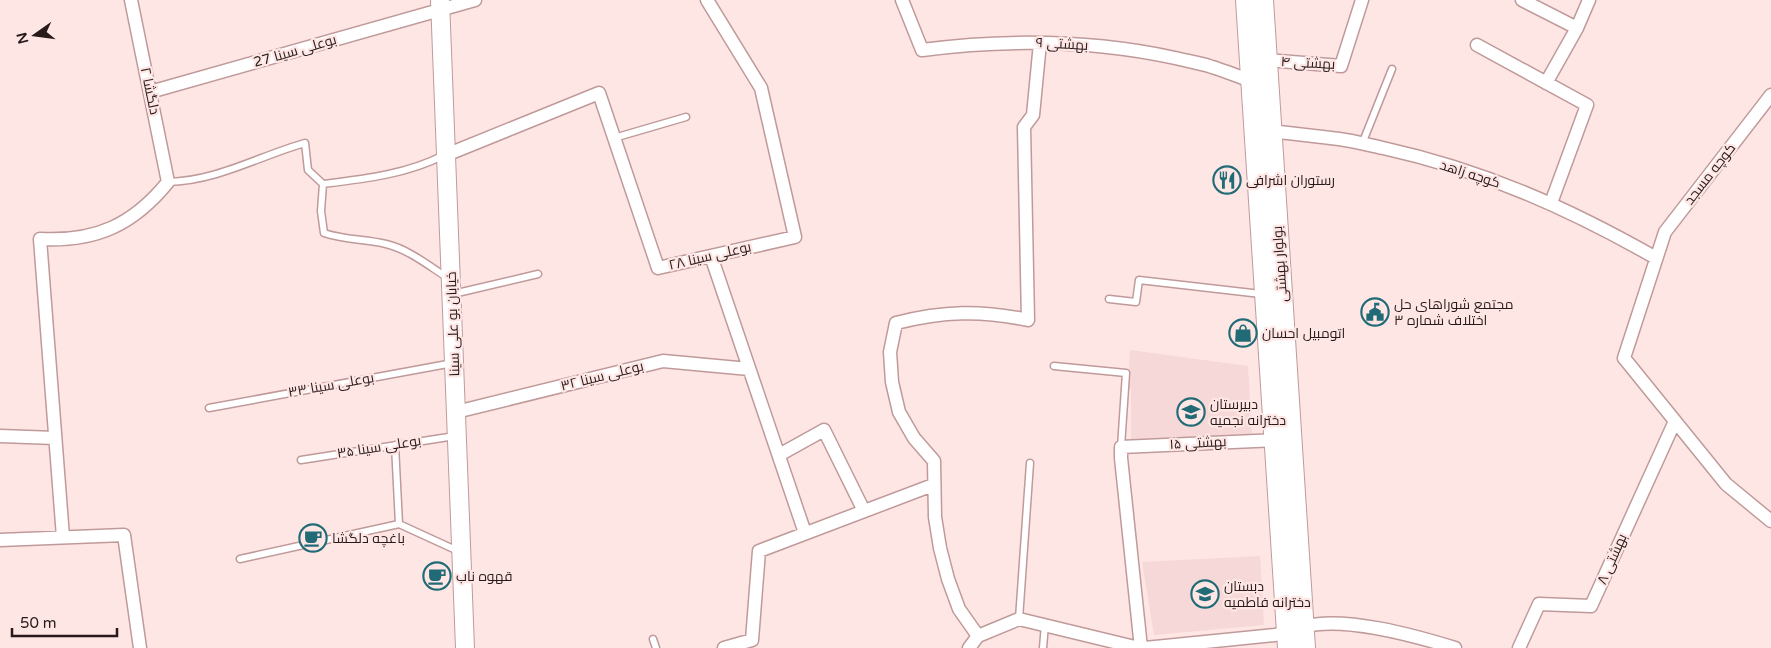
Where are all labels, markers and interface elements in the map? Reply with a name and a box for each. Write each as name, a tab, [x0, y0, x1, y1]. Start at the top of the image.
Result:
north arrow	[10, 10, 60, 60]
text: N	[13, 31, 32, 46]
street label: بوعلی سینا 27	[252, 31, 338, 71]
street label: بهشتی ۹	[1035, 34, 1089, 54]
street label: بهشتی ۴	[1280, 53, 1336, 73]
street label: دلگشا ۲	[137, 66, 163, 116]
street label: کوچه مسجد	[1681, 140, 1740, 209]
street label: کوچه زاهد	[1437, 156, 1502, 193]
restaurant icon: رستوران اشرافی	[1212, 165, 1242, 195]
place label: رستوران اشرافی	[1246, 172, 1335, 189]
street label: بولوار بهشتی	[1269, 225, 1291, 303]
street label: بوعلی سینا ۲۸	[667, 238, 753, 274]
street label: خیابان بو علی سینا	[443, 271, 463, 377]
place label: مجتمع شوراهای حل اختلاف شماره ۳	[1394, 296, 1514, 329]
public building icon: مجتمع شوراهای حل اختلاف شماره ۳	[1360, 297, 1390, 327]
shop icon: اتومبیل احسان	[1228, 318, 1258, 348]
place label: اتومبیل احسان	[1262, 325, 1345, 342]
street label: بوعلی سینا ۳۲	[559, 357, 645, 395]
street label: بوعلی سینا ۳۳	[287, 369, 375, 401]
place label: دبیرستان دخترانه نجمیه	[1210, 396, 1286, 429]
school or university icon: دبیرستان دخترانه نجمیه	[1176, 397, 1206, 427]
street label: بوعلی سینا ۳۵	[336, 432, 422, 462]
street label: بهشتی ۱۵	[1169, 433, 1227, 453]
cafe icon: باغچه دلگشا	[298, 523, 328, 553]
place label: باغچه دلگشا	[332, 530, 405, 548]
street label: بهشتی ۸	[1593, 531, 1631, 587]
cafe icon: قهوه ناب	[422, 561, 452, 591]
place label: قهوه ناب	[456, 568, 513, 585]
place label: دبستان دخترانه فاطمیه	[1224, 578, 1311, 611]
school or university icon: دبستان دخترانه فاطمیه	[1190, 579, 1220, 609]
scale bar	[12, 606, 118, 638]
text: 50 m	[20, 614, 57, 632]

